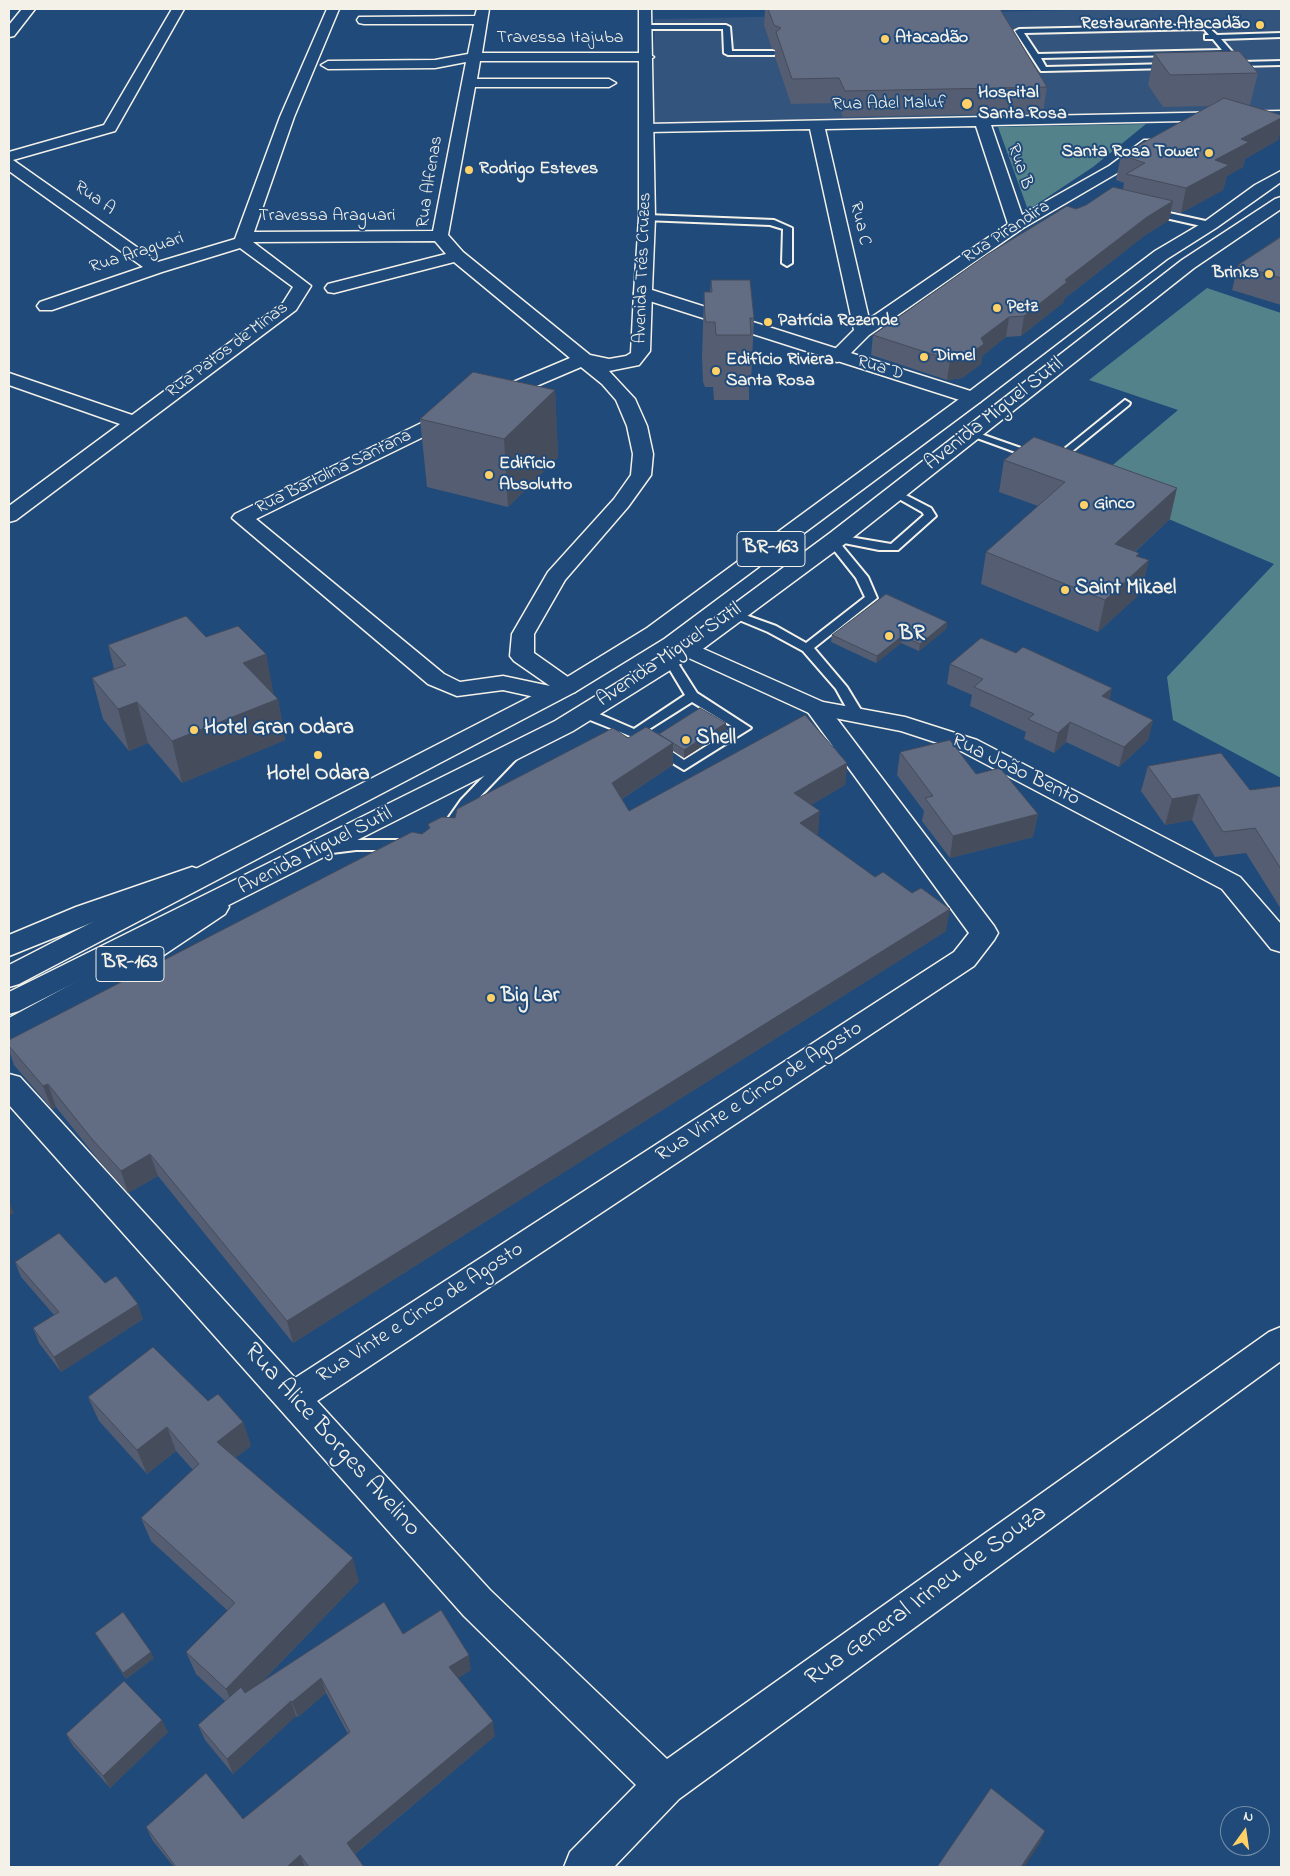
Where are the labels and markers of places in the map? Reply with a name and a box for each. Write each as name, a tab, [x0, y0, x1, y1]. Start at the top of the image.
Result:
place label: Restaurante Atacadão	[1081, 14, 1250, 36]
marker: Restaurante Atacadão	[1254, 19, 1266, 31]
place label: Atacadão	[895, 28, 968, 50]
marker: Atacadão	[879, 33, 891, 45]
place label: Hospital Santa Rosa	[978, 83, 1067, 126]
marker: Hospital Santa Rosa	[960, 97, 974, 111]
place label: Santa Rosa Tower	[1061, 142, 1199, 164]
marker: Santa Rosa Tower	[1203, 147, 1215, 159]
place label: Rodrigo Esteves	[479, 159, 598, 181]
marker: Rodrigo Esteves	[463, 164, 475, 176]
place label: Brinks	[1212, 263, 1259, 285]
marker: Brinks	[1263, 268, 1275, 280]
place label: Petz	[1007, 297, 1038, 319]
marker: Petz	[991, 302, 1003, 314]
place label: Patrícia Rezende	[778, 311, 898, 333]
marker: Patrícia Rezende	[762, 316, 774, 328]
place label: Dimel	[934, 346, 976, 368]
place label: Edifício Riviera Santa Rosa	[726, 350, 834, 392]
marker: Dimel	[918, 351, 930, 363]
marker: Edifício Riviera Santa Rosa	[710, 365, 722, 377]
place label: Edifício Absolutto	[499, 454, 572, 496]
marker: Edifício Absolutto	[483, 469, 495, 481]
place label: Ginco	[1094, 494, 1135, 516]
marker: Ginco	[1078, 499, 1090, 511]
place label: Saint Mikael	[1075, 577, 1176, 603]
marker: Saint Mikael	[1059, 584, 1071, 596]
place label: BR	[899, 623, 925, 649]
marker: BR	[883, 630, 895, 642]
place label: Hotel Gran Odara	[204, 717, 354, 743]
marker: Hotel Gran Odara	[188, 724, 200, 736]
place label: Shell	[696, 727, 736, 753]
marker: Shell	[680, 734, 692, 746]
marker: Hotel Odara	[312, 749, 324, 761]
place label: Hotel Odara	[266, 763, 370, 789]
place label: Big Lar	[501, 985, 559, 1011]
marker: Big Lar	[485, 992, 497, 1004]

